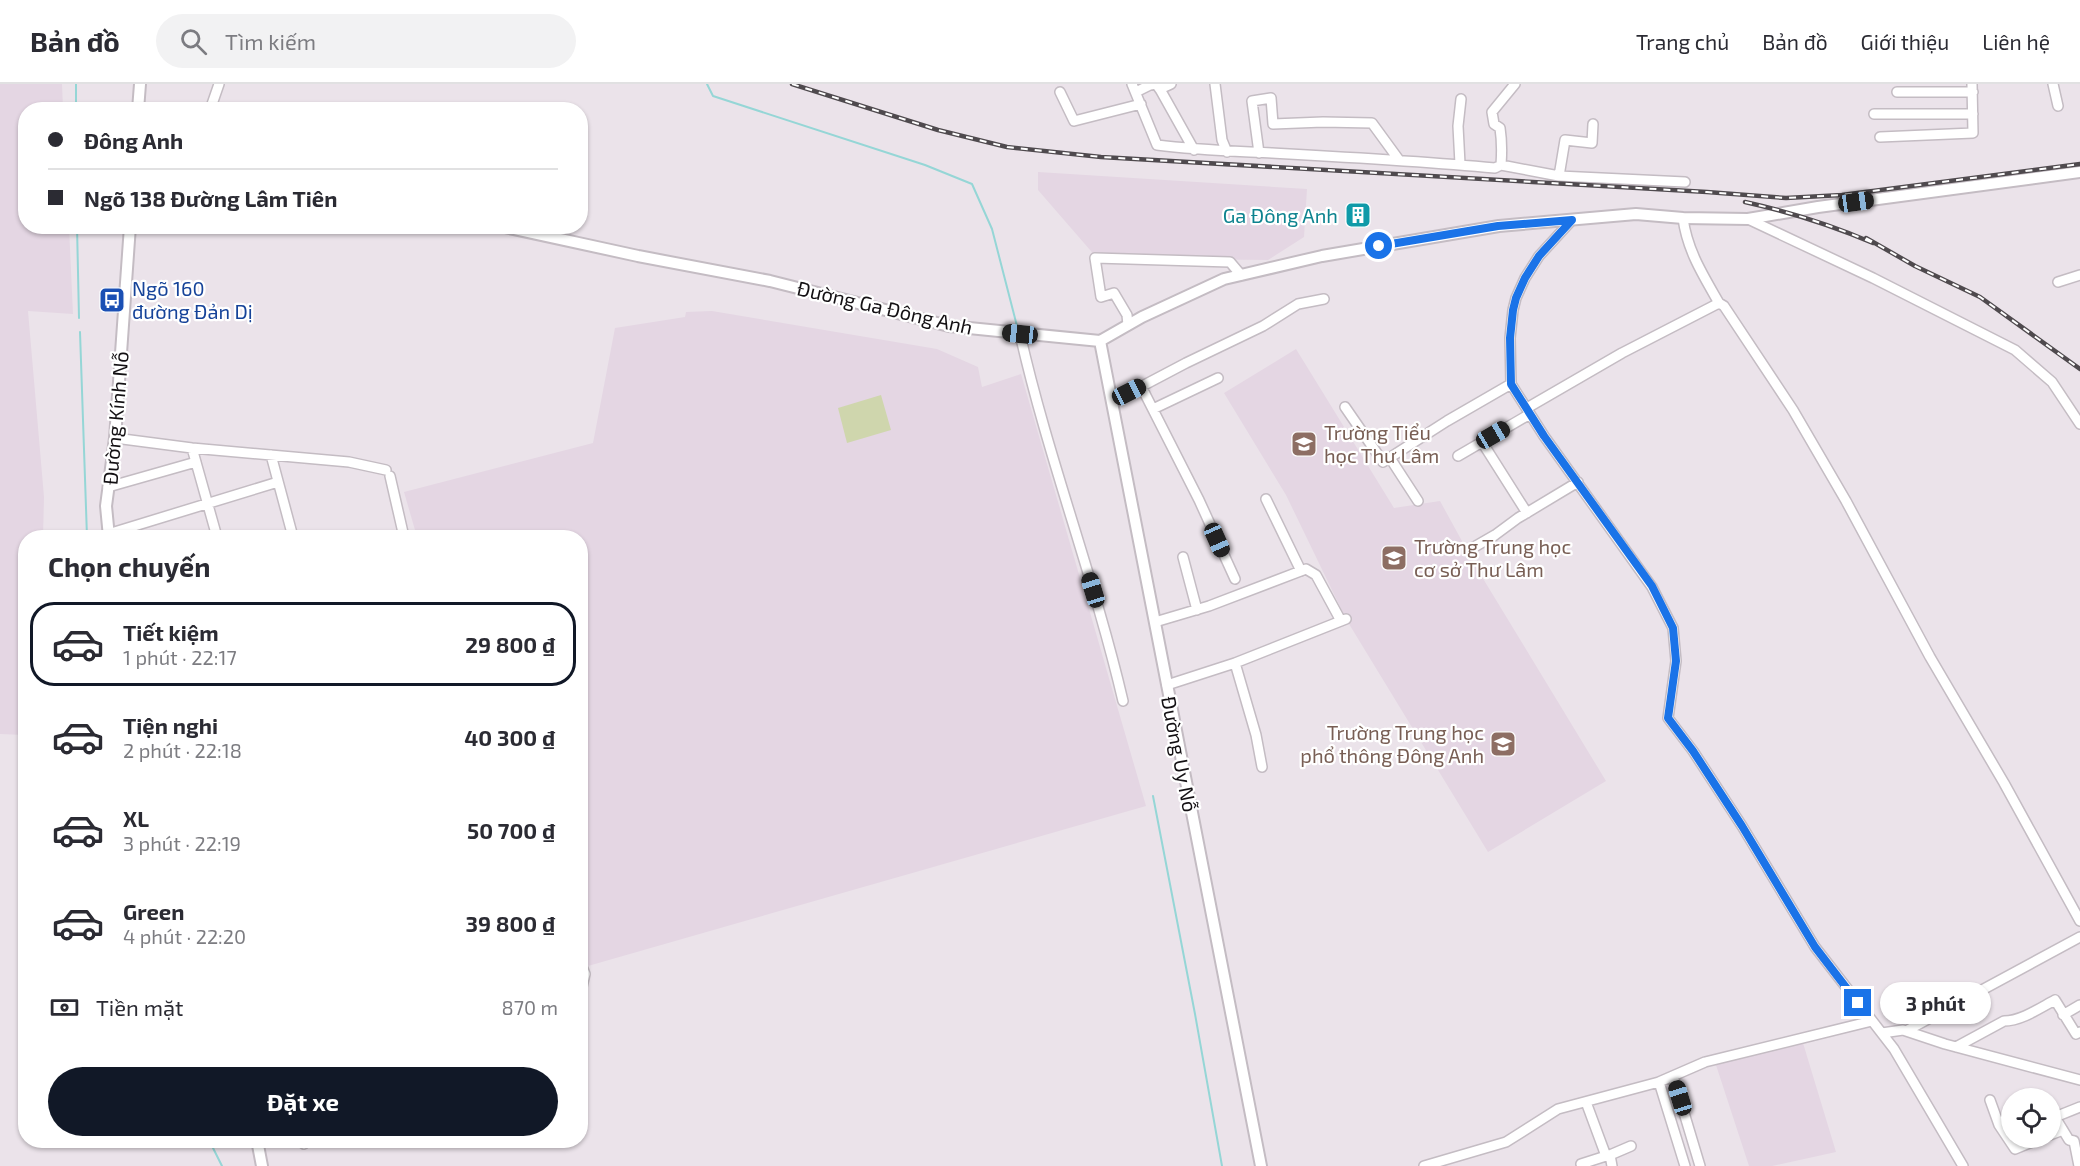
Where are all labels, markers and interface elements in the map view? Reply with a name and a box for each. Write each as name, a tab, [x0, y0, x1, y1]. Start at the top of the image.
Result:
search box	[156, 14, 576, 68]
text: Bản đồ	[30, 24, 120, 58]
icon: search	[177, 25, 210, 58]
text: Tìm kiếm	[225, 28, 316, 54]
text: Trang chủ	[1636, 29, 1729, 54]
text: Bản đồ	[1762, 29, 1828, 54]
text: Giới thiệu	[1861, 29, 1949, 54]
text: Liên hệ	[1982, 29, 2050, 54]
text: Đông Anh	[84, 127, 183, 153]
text: Ngõ 138 Đường Lâm Tiên	[84, 185, 337, 211]
car	[1837, 191, 1875, 213]
building icon: Ga Đông Anh	[1343, 200, 1373, 230]
place label: Ga Đông Anh	[1223, 203, 1338, 227]
route start	[1365, 232, 1392, 259]
street label: Đường Ga Đông Anh	[795, 275, 975, 339]
place label: Ngõ 160 đường Đản Dị	[132, 276, 253, 323]
bus stop icon: Ngõ 160 đường Đản Dị	[97, 285, 127, 315]
car	[1001, 323, 1039, 345]
street label: Đường Kính Nỗ	[97, 350, 133, 486]
car	[1109, 376, 1149, 408]
car	[1473, 418, 1513, 452]
place label: Trường Tiểu học Thư Lâm	[1324, 420, 1439, 467]
school or university icon: Trường Tiểu học Thư Lâm	[1289, 429, 1319, 459]
car	[1201, 520, 1233, 560]
place label: Trường Trung học cơ sở Thư Lâm	[1414, 534, 1571, 581]
school or university icon: Trường Trung học cơ sở Thư Lâm	[1379, 543, 1409, 573]
text: Chọn chuyến	[48, 550, 211, 582]
car	[1079, 570, 1107, 610]
icon: car	[51, 617, 105, 671]
text: Tiết kiệm	[123, 619, 219, 645]
text: 29 800 ₫	[465, 631, 555, 657]
text: 1 phút · 22:17	[123, 645, 237, 669]
street label: Đường Uy Nỗ	[1157, 694, 1203, 814]
icon: car	[51, 710, 105, 764]
text: Tiện nghi	[123, 712, 218, 738]
place label: Trường Trung học phổ thông Đông Anh	[1300, 720, 1484, 767]
text: 40 300 ₫	[464, 724, 555, 750]
school or university icon: Trường Trung học phổ thông Đông Anh	[1488, 729, 1518, 759]
text: 2 phút · 22:18	[123, 738, 242, 762]
icon: car	[51, 803, 105, 857]
text: XL	[123, 805, 149, 831]
text: 50 700 ₫	[467, 817, 555, 843]
text: 3 phút · 22:19	[123, 831, 241, 855]
icon: car	[51, 896, 105, 950]
text: Green	[123, 898, 185, 924]
text: 39 800 ₫	[466, 910, 555, 936]
text: 4 phút · 22:20	[123, 924, 246, 948]
callout: 3 phút	[1879, 982, 1990, 1024]
route end	[1844, 989, 1871, 1016]
icon: cash	[48, 991, 81, 1024]
text: 3 phút	[1906, 991, 1965, 1015]
text: Tiền mặt	[96, 994, 183, 1020]
text: 870 m	[502, 995, 558, 1019]
button: Đặt xe	[48, 1067, 558, 1136]
car	[1666, 1078, 1694, 1118]
map controls	[2001, 1088, 2061, 1148]
button: locate	[2001, 1088, 2061, 1148]

